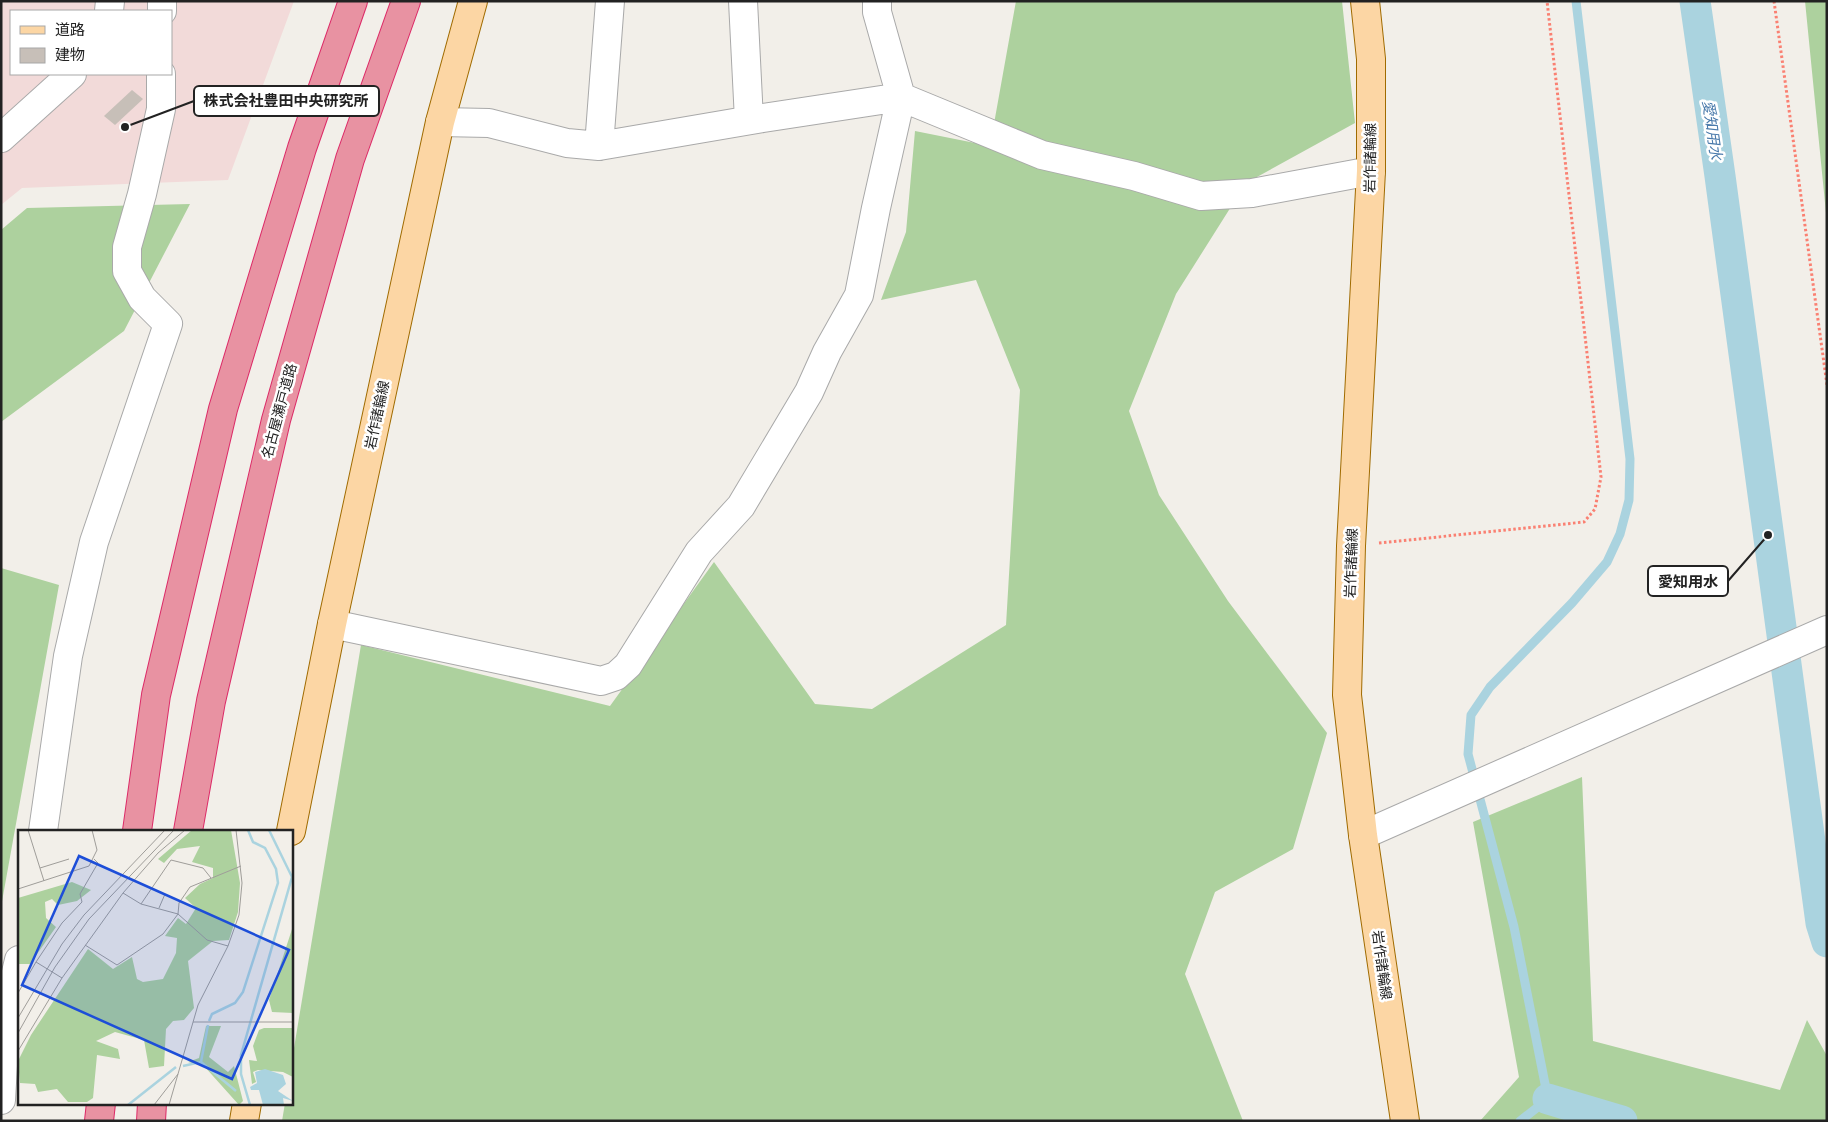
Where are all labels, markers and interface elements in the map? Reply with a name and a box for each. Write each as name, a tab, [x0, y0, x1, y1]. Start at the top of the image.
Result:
legend	[10, 10, 172, 75]
text: 道路	[55, 19, 85, 39]
text: 建物	[55, 44, 85, 64]
callout: 株式会社豊田中央研究所	[194, 86, 379, 116]
text: 株式会社豊田中央研究所	[203, 90, 369, 110]
water label: 愛知用水	[1699, 99, 1727, 163]
street label: 岩作諸輪線	[1359, 123, 1380, 193]
street label: 名古屋瀬戸道路	[257, 361, 300, 461]
street label: 岩作諸輪線	[360, 379, 393, 451]
street label: 岩作諸輪線	[1340, 528, 1361, 598]
callout: 愛知用水	[1648, 566, 1728, 596]
text: 愛知用水	[1658, 571, 1718, 591]
inset map	[18, 830, 292, 1104]
street label: 岩作諸輪線	[1368, 929, 1397, 1001]

